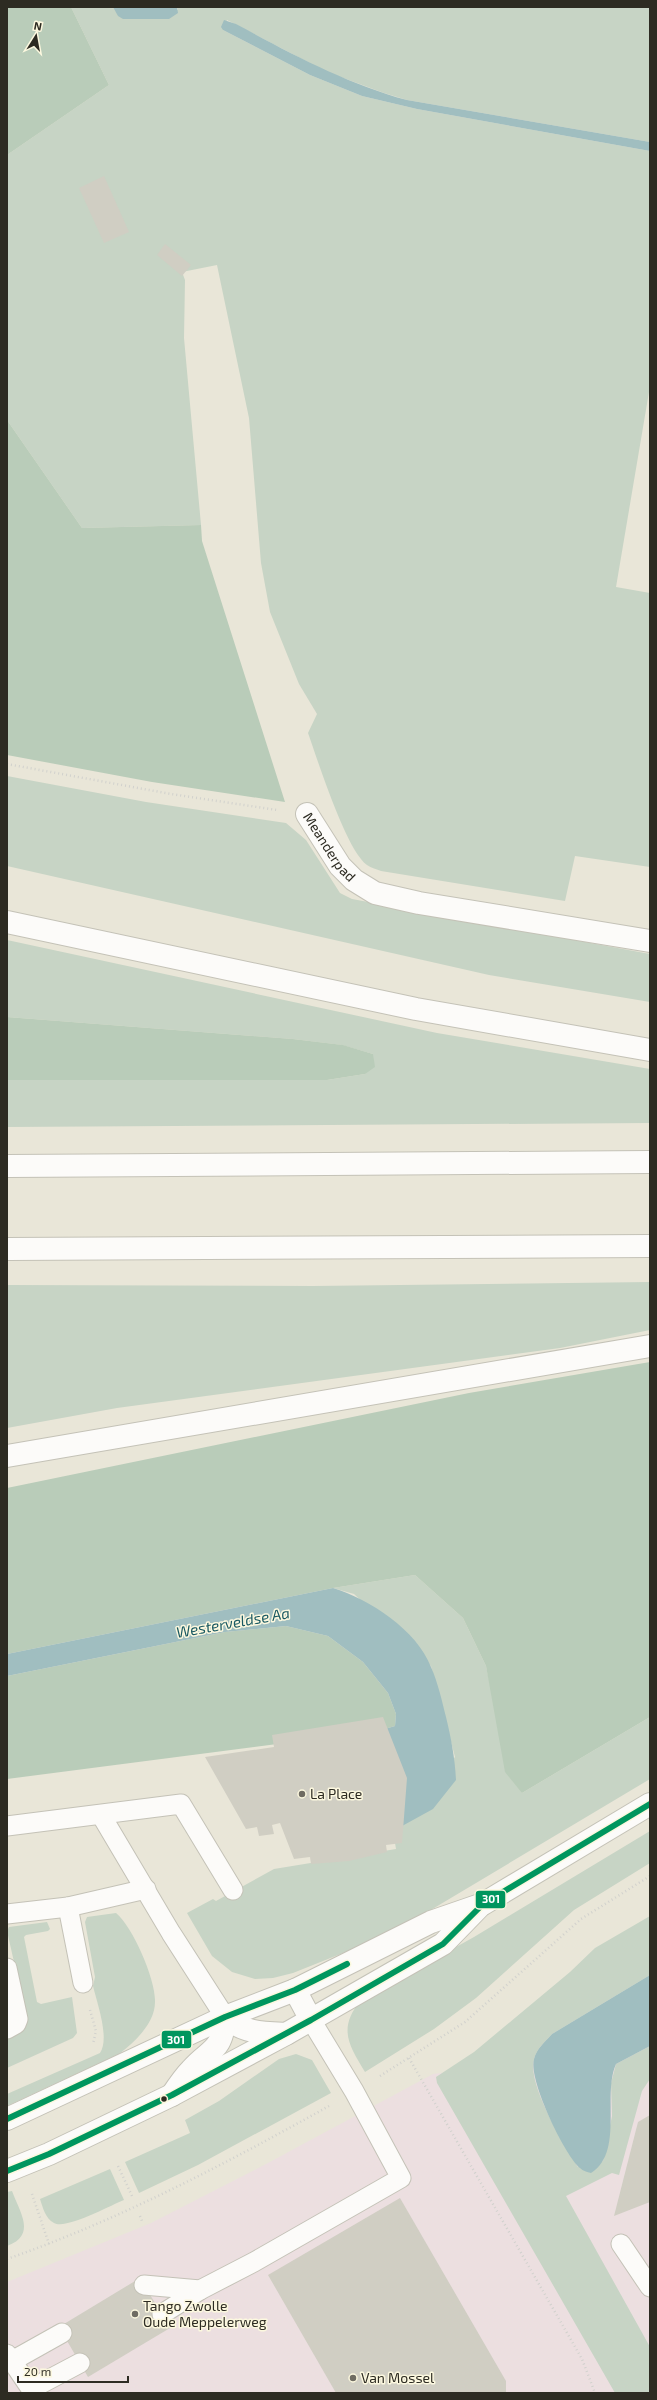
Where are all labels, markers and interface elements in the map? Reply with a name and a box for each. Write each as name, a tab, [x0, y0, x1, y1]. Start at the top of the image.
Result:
north arrow	[16, 16, 56, 56]
text: N	[33, 19, 43, 33]
street label: Meanderpad	[300, 809, 360, 885]
water label: Westerveldse Aa	[175, 1603, 291, 1641]
place label: La Place	[310, 1785, 362, 1802]
marker: La Place	[297, 1789, 307, 1799]
line badge: 301	[475, 1890, 506, 1909]
text: 301	[482, 1892, 500, 1905]
line badge: 301	[161, 2030, 192, 2049]
text: 301	[167, 2033, 185, 2046]
unlabelled marker	[159, 2094, 169, 2104]
place label: Tango Zwolle Oude Meppelerweg	[143, 2297, 267, 2330]
marker: Tango Zwolle Oude Meppelerweg	[130, 2309, 140, 2319]
scale bar	[18, 2358, 128, 2384]
text: 20 m	[24, 2364, 51, 2378]
place label: Van Mossel	[361, 2369, 435, 2386]
marker: Van Mossel	[348, 2373, 358, 2383]

